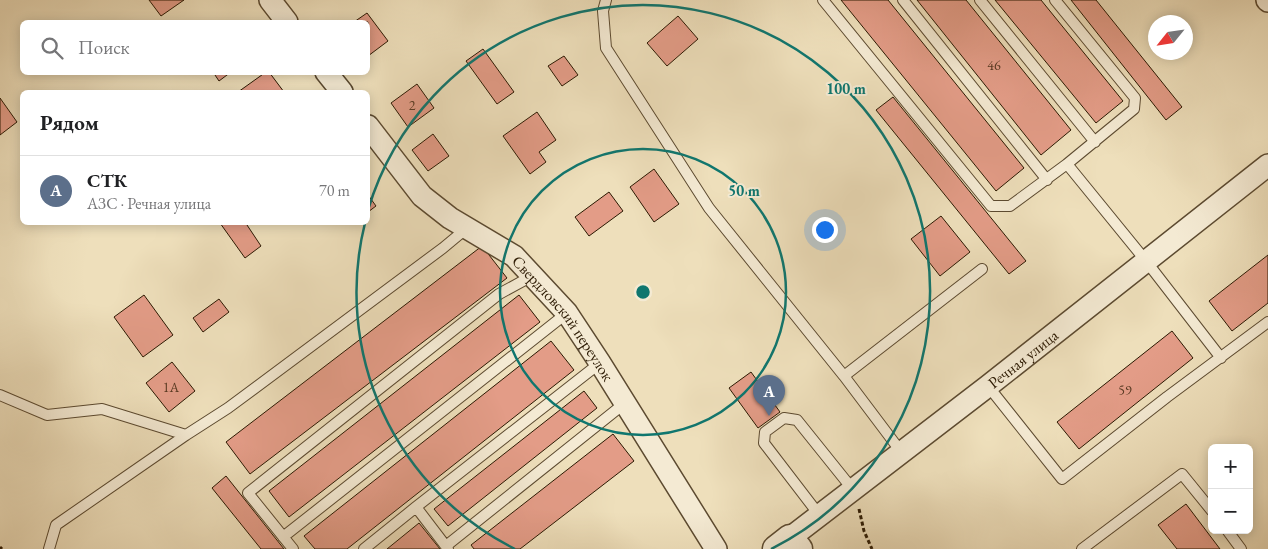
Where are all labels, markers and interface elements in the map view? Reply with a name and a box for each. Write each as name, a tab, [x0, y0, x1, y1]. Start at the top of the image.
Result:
north arrow	[1148, 15, 1193, 60]
search box	[20, 20, 370, 75]
icon: search	[38, 34, 66, 62]
text: Поиск	[78, 35, 130, 60]
house number: 46	[987, 56, 1001, 74]
text: 100 m	[826, 79, 866, 98]
house number: 2	[409, 96, 416, 114]
text: Рядом	[40, 109, 99, 136]
text: СТК	[87, 168, 127, 193]
text: A	[50, 180, 62, 201]
text: 70 m	[319, 180, 350, 201]
text: 50 m	[728, 181, 760, 200]
text: АЗС · Речная улица	[87, 193, 211, 214]
your location	[812, 217, 838, 243]
street label: Свердловский переулок	[507, 251, 619, 385]
centre of rings	[634, 283, 652, 301]
street label: Речная улица	[984, 324, 1063, 393]
pin: A	[753, 375, 785, 416]
house number: 1А	[163, 378, 180, 396]
house number: 59	[1118, 381, 1132, 399]
map controls	[1208, 444, 1253, 534]
button: +	[1208, 444, 1253, 489]
button: −	[1208, 489, 1253, 534]

